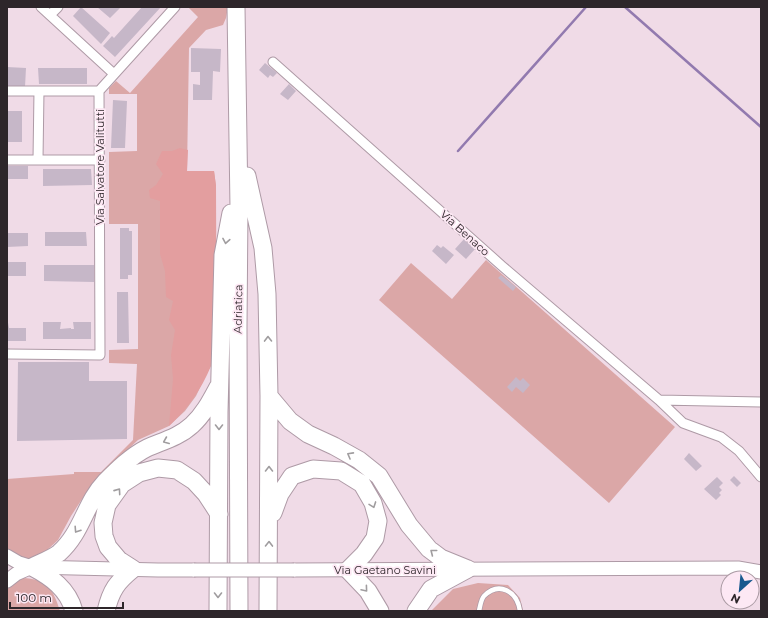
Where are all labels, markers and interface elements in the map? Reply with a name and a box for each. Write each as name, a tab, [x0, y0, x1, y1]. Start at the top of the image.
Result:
street label: Via Salvatore Valitutti	[93, 109, 107, 225]
street label: Via Benaco	[437, 207, 493, 259]
one-way arrow	[222, 238, 231, 244]
street label: Adriatica	[231, 284, 245, 334]
one-way arrow	[264, 336, 272, 342]
one-way arrow	[215, 424, 223, 430]
one-way arrow	[163, 436, 170, 444]
one-way arrow	[347, 452, 354, 459]
one-way arrow	[265, 466, 273, 472]
one-way arrow	[113, 488, 120, 495]
one-way arrow	[369, 502, 377, 509]
one-way arrow	[74, 526, 82, 533]
one-way arrow	[265, 541, 273, 547]
one-way arrow	[430, 550, 437, 557]
street label: Via Gaetano Savini	[334, 563, 436, 577]
north arrow	[720, 570, 760, 610]
scale bar	[10, 584, 123, 610]
one-way arrow	[361, 585, 368, 592]
text: 100 m	[16, 590, 52, 605]
text: N	[728, 591, 743, 607]
one-way arrow	[214, 592, 222, 598]

